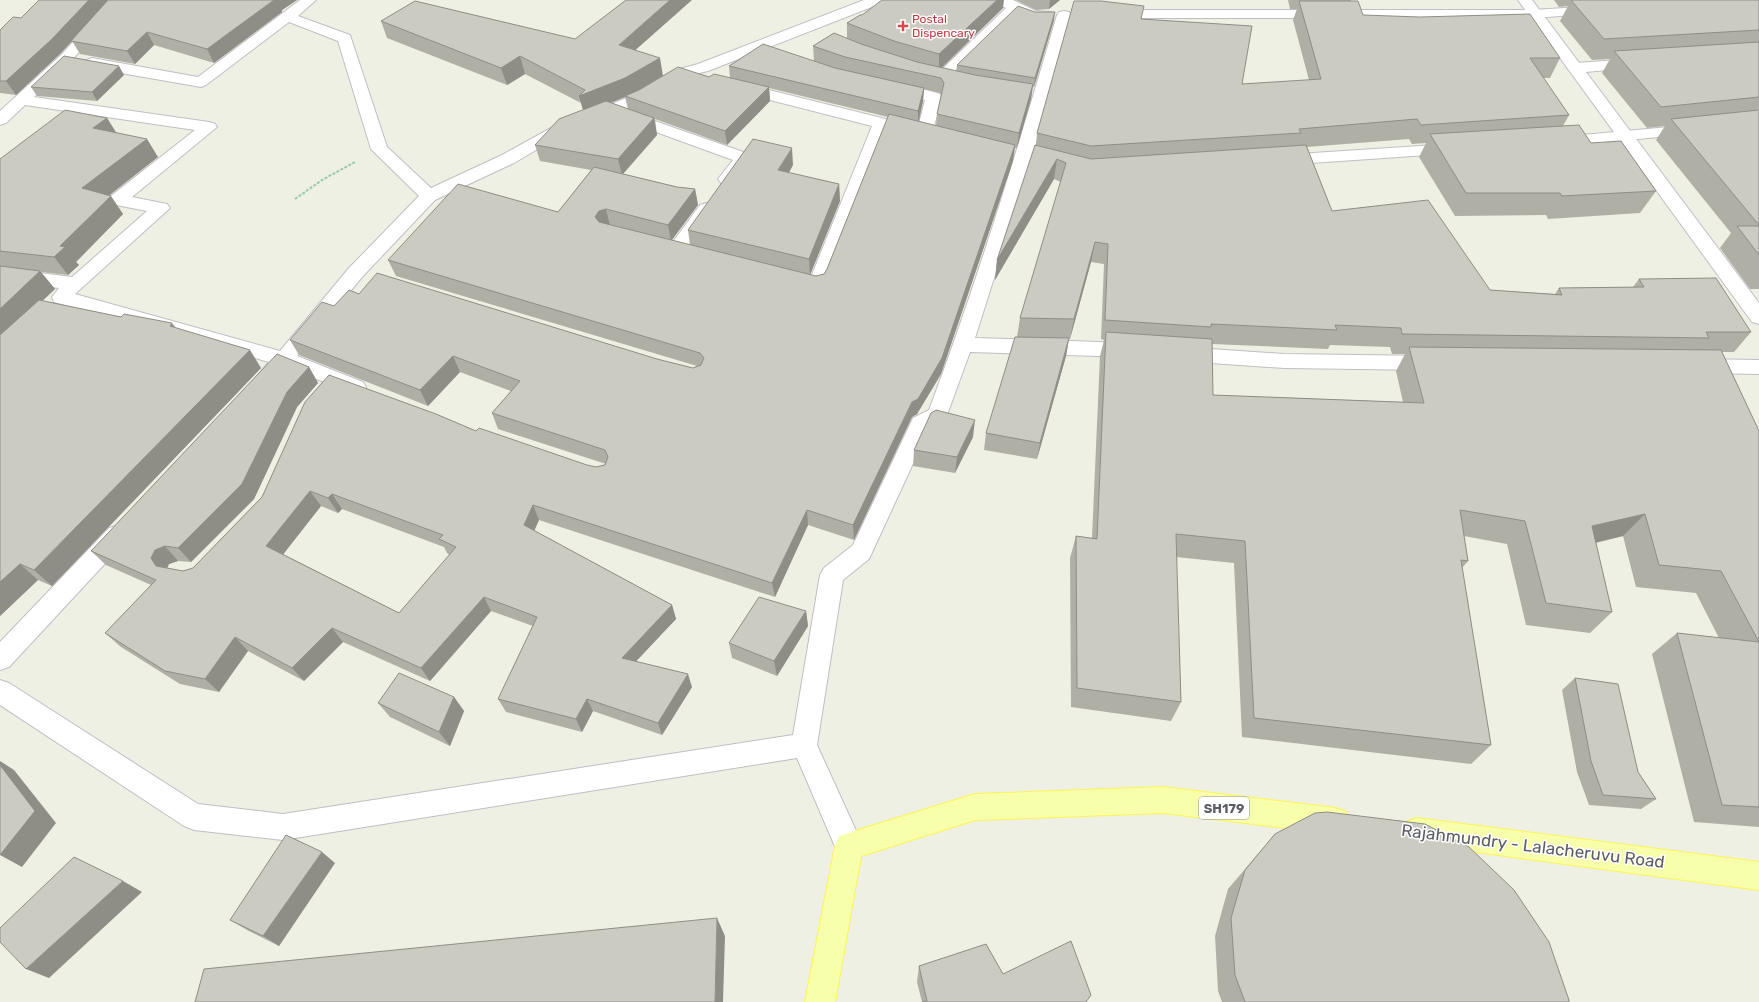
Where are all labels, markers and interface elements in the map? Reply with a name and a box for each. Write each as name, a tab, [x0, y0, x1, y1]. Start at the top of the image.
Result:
place label: Postal Dispencary	[912, 12, 975, 40]
marker: Postal Dispencary	[897, 20, 909, 32]
road number: SH179	[1199, 797, 1249, 819]
street label: Rajahmundry - Lalacheruvu Road	[1400, 820, 1666, 872]

